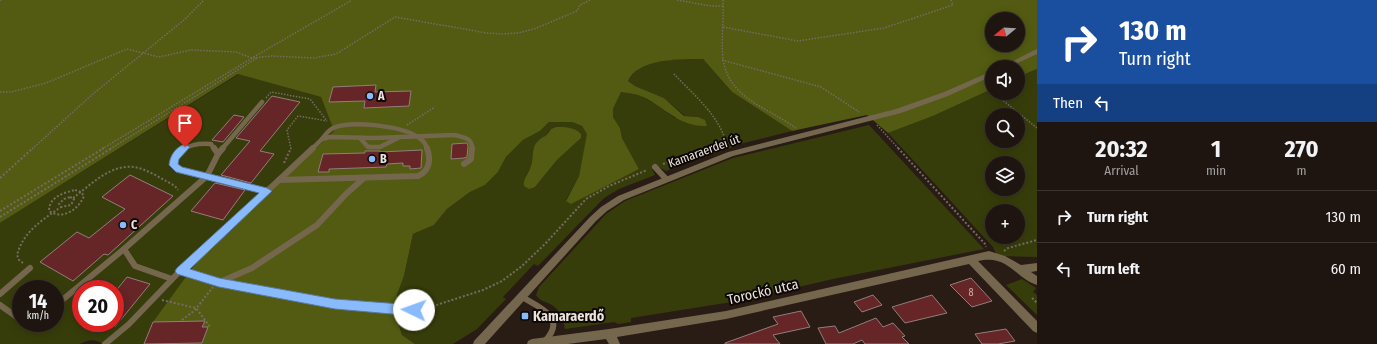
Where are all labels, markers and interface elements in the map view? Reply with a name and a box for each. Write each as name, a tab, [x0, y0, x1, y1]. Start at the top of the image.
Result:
north arrow	[985, 12, 1025, 52]
map controls	[985, 12, 1025, 244]
text: 130 m	[1119, 14, 1187, 47]
icon: right	[1053, 16, 1105, 68]
text: Turn right	[1119, 48, 1191, 70]
button: sound	[985, 60, 1025, 100]
place label: A	[377, 89, 385, 103]
marker: A	[365, 91, 375, 101]
icon: left	[1091, 92, 1113, 114]
text: Then	[1053, 94, 1083, 112]
pin	[168, 106, 202, 147]
button: search	[985, 108, 1025, 148]
icon: arrive	[174, 112, 196, 134]
street label: Kamaraerdei út	[666, 132, 742, 170]
text: 20:32	[1095, 135, 1148, 163]
text: 1	[1211, 135, 1221, 163]
text: 270	[1285, 135, 1319, 163]
place label: B	[380, 152, 387, 166]
marker: B	[367, 154, 377, 164]
button: layers	[985, 156, 1025, 196]
text: Arrival	[1104, 163, 1139, 178]
text: min	[1206, 163, 1226, 178]
text: m	[1297, 163, 1307, 178]
button: +	[985, 204, 1025, 244]
icon: right	[1053, 206, 1075, 228]
text: Turn right	[1087, 208, 1148, 226]
text: 130 m	[1326, 208, 1361, 226]
place label: C	[131, 218, 138, 232]
marker: C	[118, 220, 128, 230]
icon: left	[1053, 258, 1075, 280]
text: Turn left	[1087, 260, 1140, 278]
text: 60 m	[1331, 260, 1361, 278]
street label: Torockó utca	[726, 276, 800, 308]
speed limit sign: 20	[72, 280, 124, 332]
house number: 8	[969, 287, 974, 299]
text: 14	[29, 289, 47, 313]
position arrow	[393, 289, 435, 331]
place label: Kamaraerdő	[533, 308, 605, 325]
text: km/h	[27, 310, 49, 322]
marker: Kamaraerdő	[520, 311, 530, 321]

